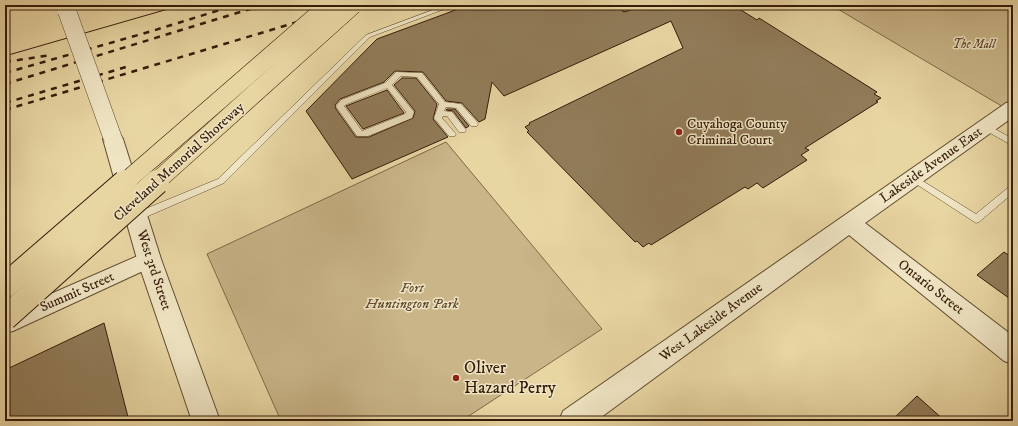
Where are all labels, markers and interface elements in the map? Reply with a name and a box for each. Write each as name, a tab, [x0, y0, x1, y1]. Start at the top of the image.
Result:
park label: The Mall	[953, 37, 997, 52]
street label: Cleveland Memorial Shoreway	[110, 98, 248, 226]
place label: Cuyahoga County Criminal Court	[687, 115, 787, 149]
street label: Lakeside Avenue East	[876, 123, 986, 207]
marker: Cuyahoga County Criminal Court	[674, 127, 684, 137]
street label: West 3rd Street	[132, 227, 176, 313]
street label: Ontario Street	[894, 255, 968, 319]
street label: Summit Street	[37, 267, 117, 316]
street label: West Lakeside Avenue	[655, 278, 766, 366]
park label: Fort Huntington Park	[364, 279, 459, 313]
place label: Oliver Hazard Perry	[464, 357, 557, 399]
marker: Oliver Hazard Perry	[451, 373, 461, 383]

